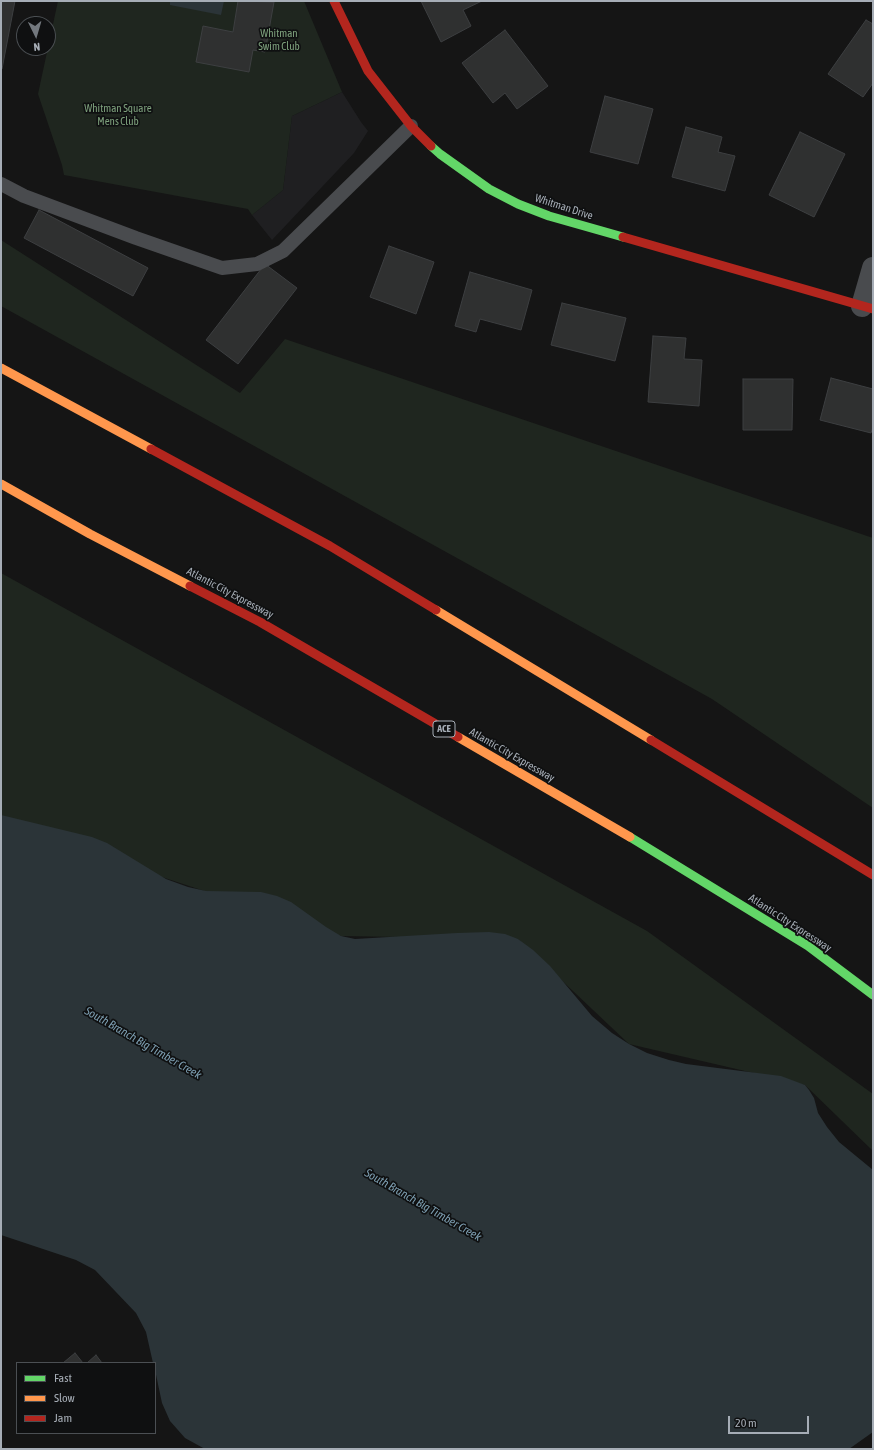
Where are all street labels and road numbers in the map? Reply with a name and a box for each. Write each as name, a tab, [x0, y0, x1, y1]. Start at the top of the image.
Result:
street label: Whitman Drive	[533, 191, 595, 223]
street label: Atlantic City Expressway	[184, 565, 276, 621]
road number: ACE	[433, 721, 455, 737]
street label: Atlantic City Expressway	[467, 725, 557, 785]
street label: Atlantic City Expressway	[746, 891, 834, 955]

